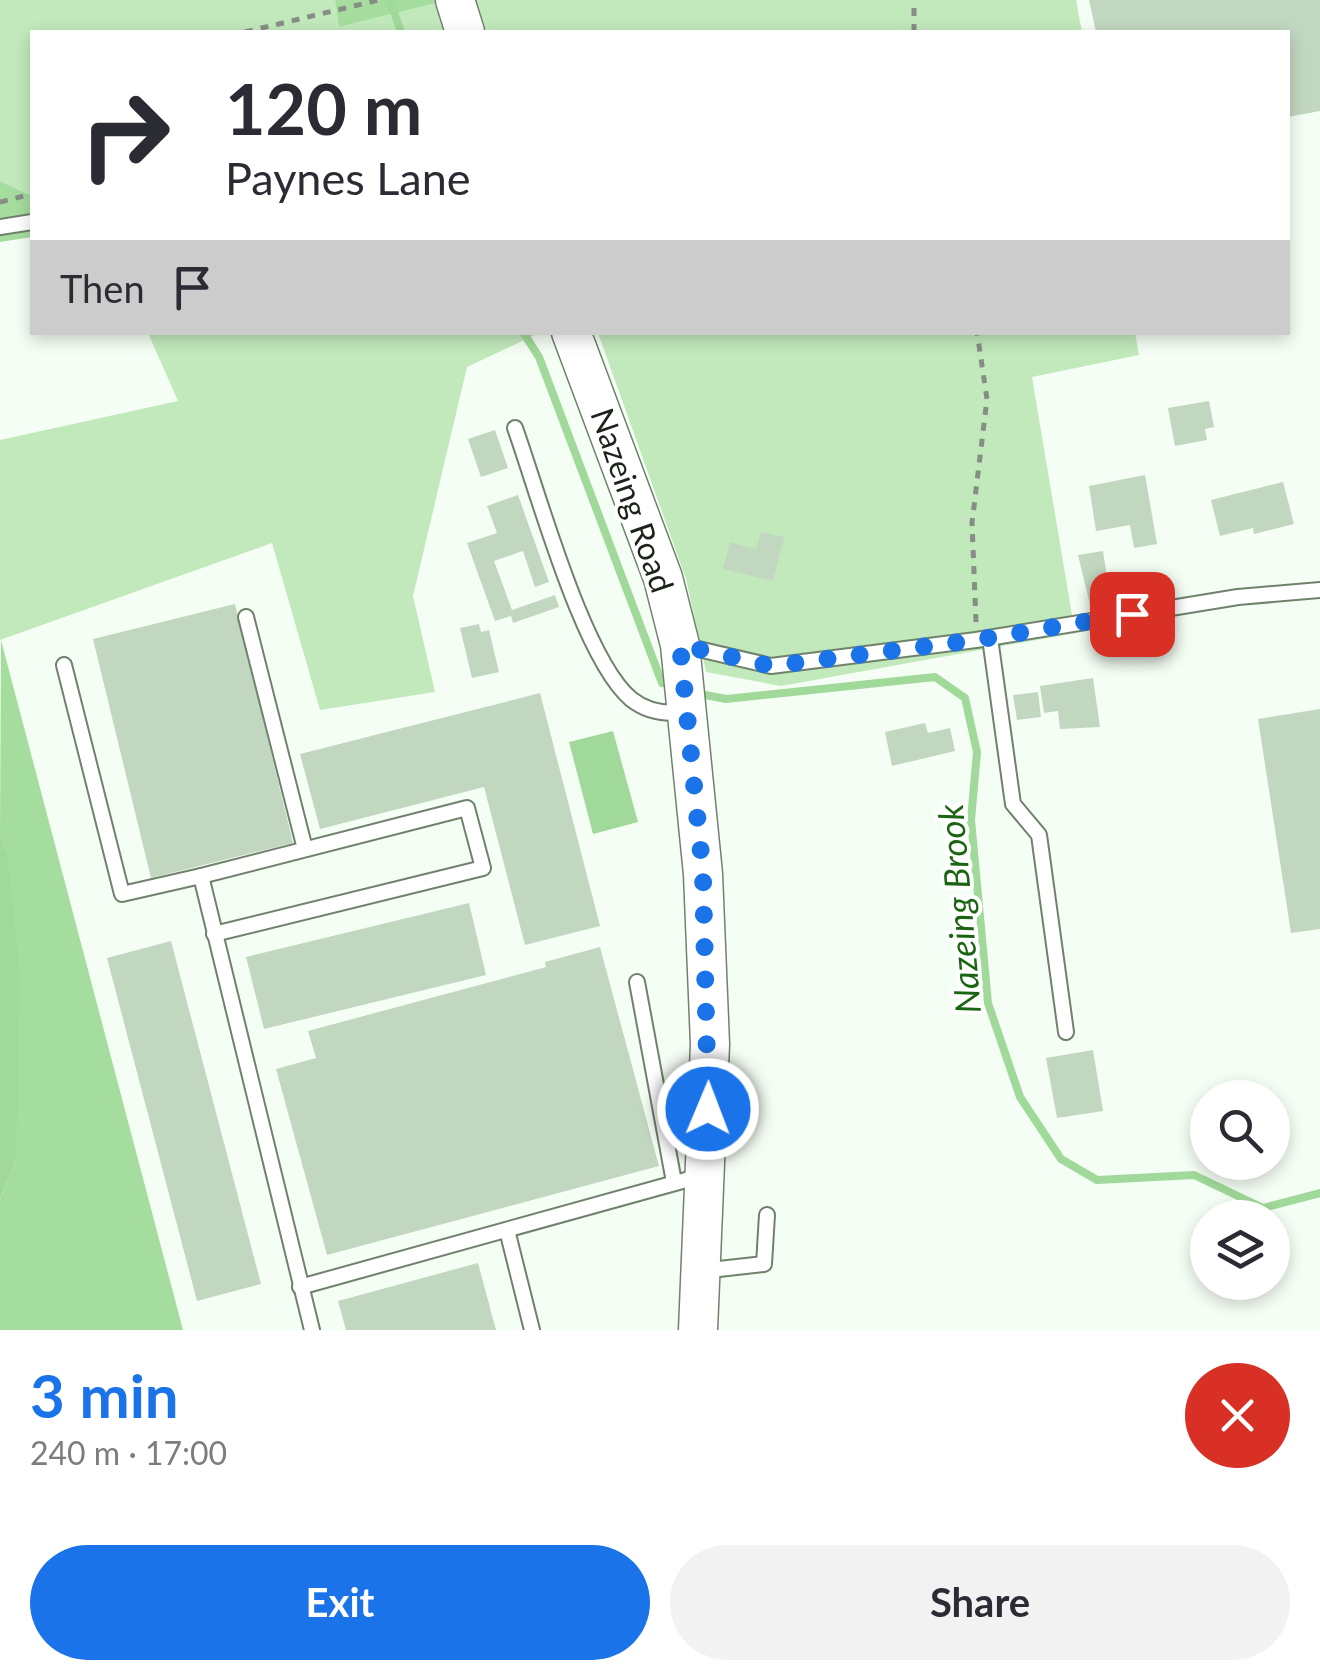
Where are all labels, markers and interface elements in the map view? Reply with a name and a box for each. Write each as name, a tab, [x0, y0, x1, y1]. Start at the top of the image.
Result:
text: 120 m	[225, 66, 422, 150]
icon: right	[60, 70, 190, 200]
text: Paynes Lane	[225, 151, 471, 205]
icon: arrive	[165, 260, 220, 315]
text: Then	[60, 265, 145, 311]
street label: Nazeing Road	[583, 403, 683, 597]
pin	[1090, 572, 1175, 657]
icon: arrive	[1105, 587, 1160, 642]
water label: Nazeing Brook	[928, 802, 988, 1015]
position arrow	[656, 1057, 760, 1161]
map controls	[1190, 1080, 1290, 1300]
button: search	[1190, 1080, 1290, 1180]
button: layers	[1190, 1200, 1290, 1300]
text: 3 min	[30, 1359, 179, 1431]
button: close	[1185, 1363, 1290, 1468]
text: 240 m · 17:00	[30, 1433, 227, 1472]
button: Exit	[30, 1545, 650, 1660]
button: Share	[670, 1545, 1290, 1660]

